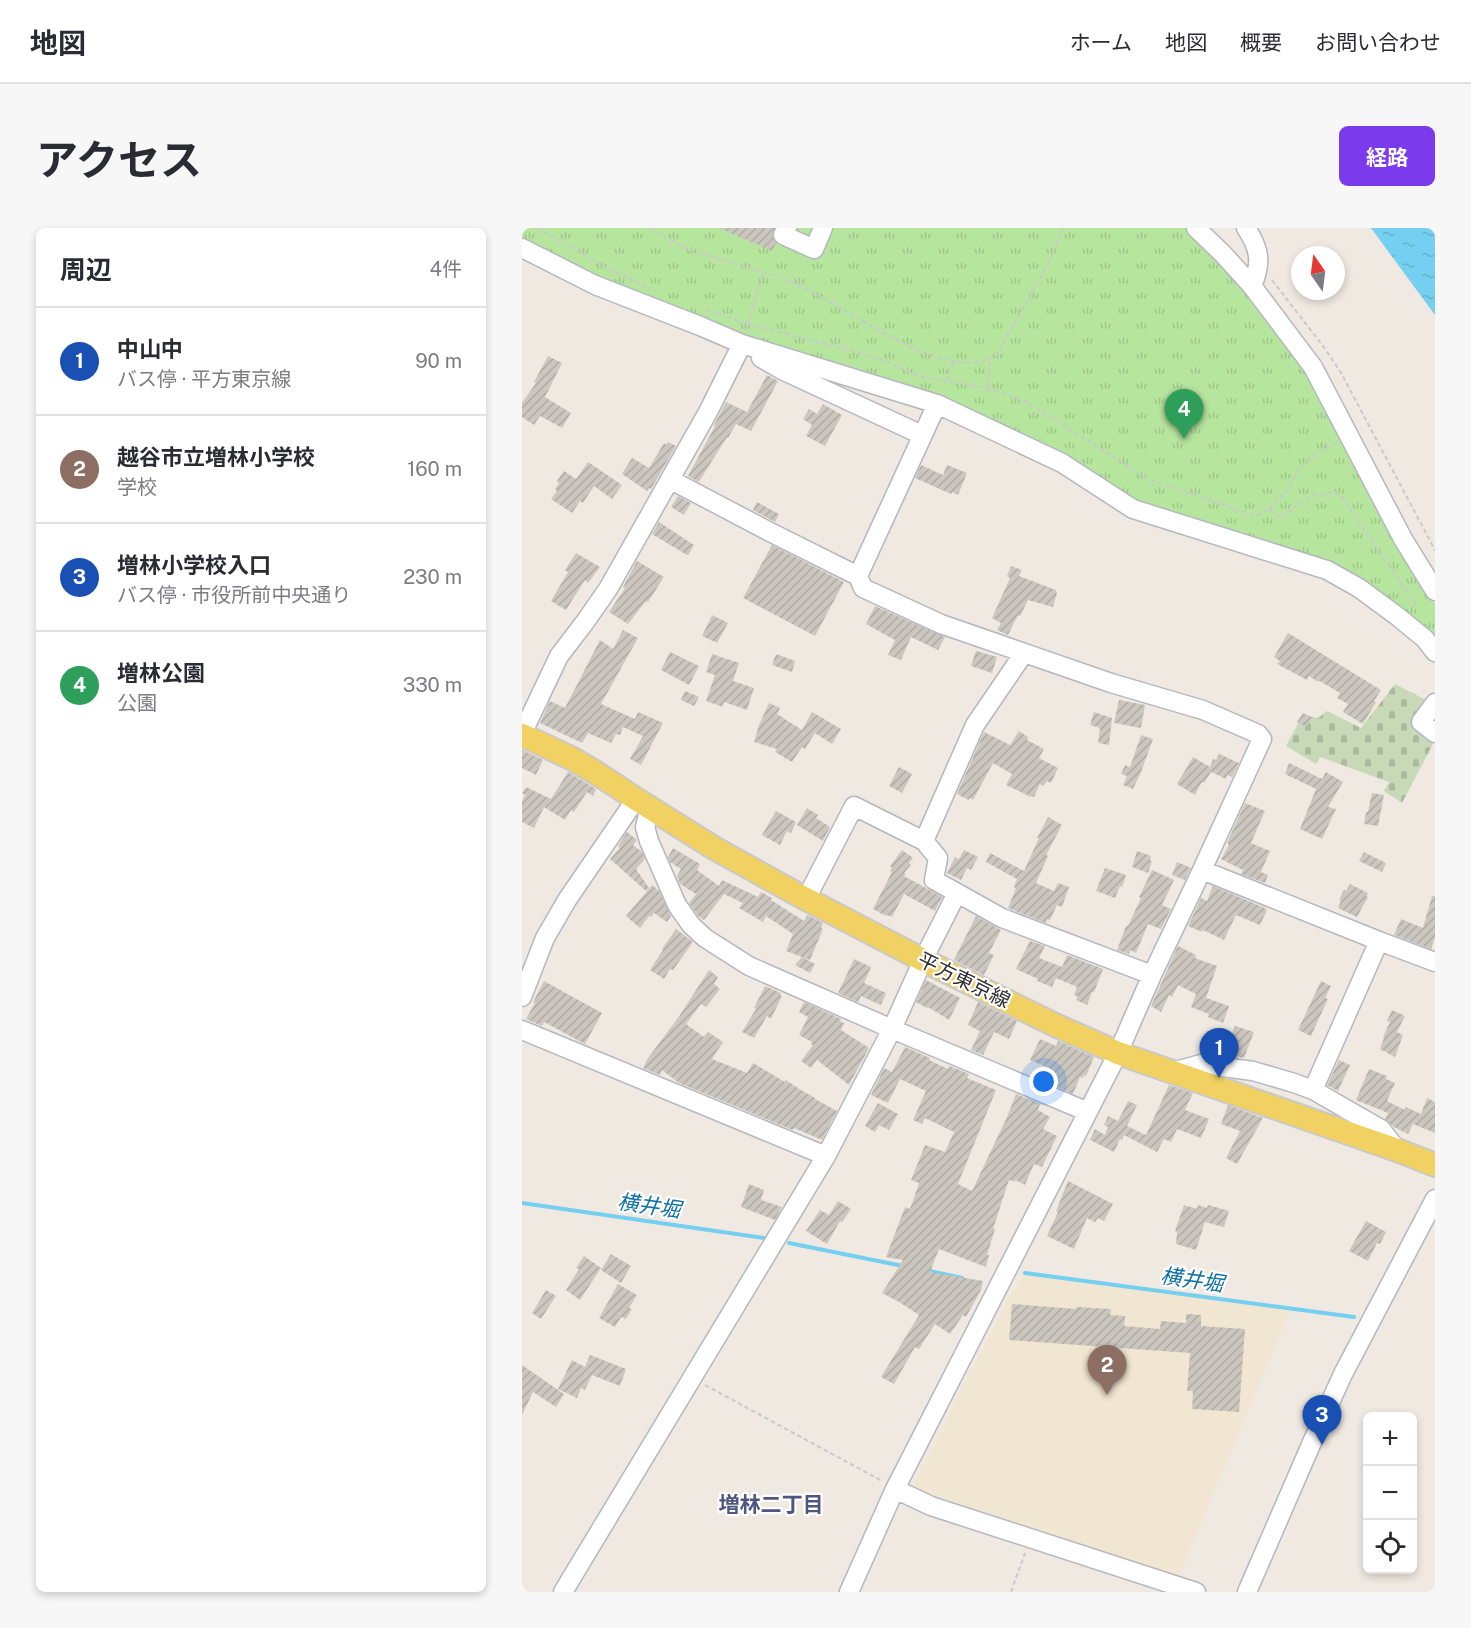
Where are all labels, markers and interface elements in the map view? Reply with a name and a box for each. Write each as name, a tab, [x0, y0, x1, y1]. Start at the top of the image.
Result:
text: 地図	[30, 26, 86, 59]
text: ホーム	[1070, 30, 1132, 55]
text: 地図	[1165, 30, 1207, 55]
text: 概要	[1240, 30, 1282, 55]
text: お問い合わせ	[1315, 30, 1441, 55]
button: 経路	[1339, 126, 1435, 186]
text: アクセス	[36, 135, 202, 184]
north arrow	[1291, 246, 1345, 300]
text: 周辺	[60, 254, 112, 285]
text: 4件	[429, 257, 462, 281]
text: 中山中	[117, 336, 183, 362]
text: 1	[75, 349, 84, 373]
text: 90 m	[415, 349, 462, 373]
text: バス停 · 平方東京線	[117, 367, 291, 391]
pin: 4	[1164, 390, 1204, 439]
text: 越谷市立増林小学校	[117, 444, 315, 470]
text: 2	[73, 457, 86, 481]
text: 160 m	[407, 457, 462, 481]
text: 学校	[117, 475, 157, 499]
text: 増林小学校入口	[117, 552, 271, 578]
text: 3	[73, 565, 86, 589]
text: 230 m	[403, 565, 462, 589]
text: バス停 · 市役所前中央通り	[117, 583, 351, 607]
text: 増林公園	[117, 660, 205, 686]
text: 4	[73, 673, 86, 697]
text: 330 m	[403, 673, 462, 697]
text: 公園	[117, 691, 157, 715]
street label: 平方東京線	[914, 947, 1014, 1013]
pin: 1	[1200, 1028, 1238, 1078]
your location	[1029, 1067, 1058, 1096]
water label: 横井堀	[616, 1189, 685, 1223]
water label: 横井堀	[1159, 1263, 1228, 1297]
pin: 2	[1088, 1346, 1126, 1395]
pin: 3	[1302, 1396, 1342, 1445]
map controls	[1363, 1412, 1417, 1574]
button: +	[1363, 1412, 1417, 1466]
button: −	[1363, 1466, 1417, 1520]
district label: 増林二丁目	[719, 1492, 824, 1517]
button: locate	[1363, 1520, 1417, 1574]

